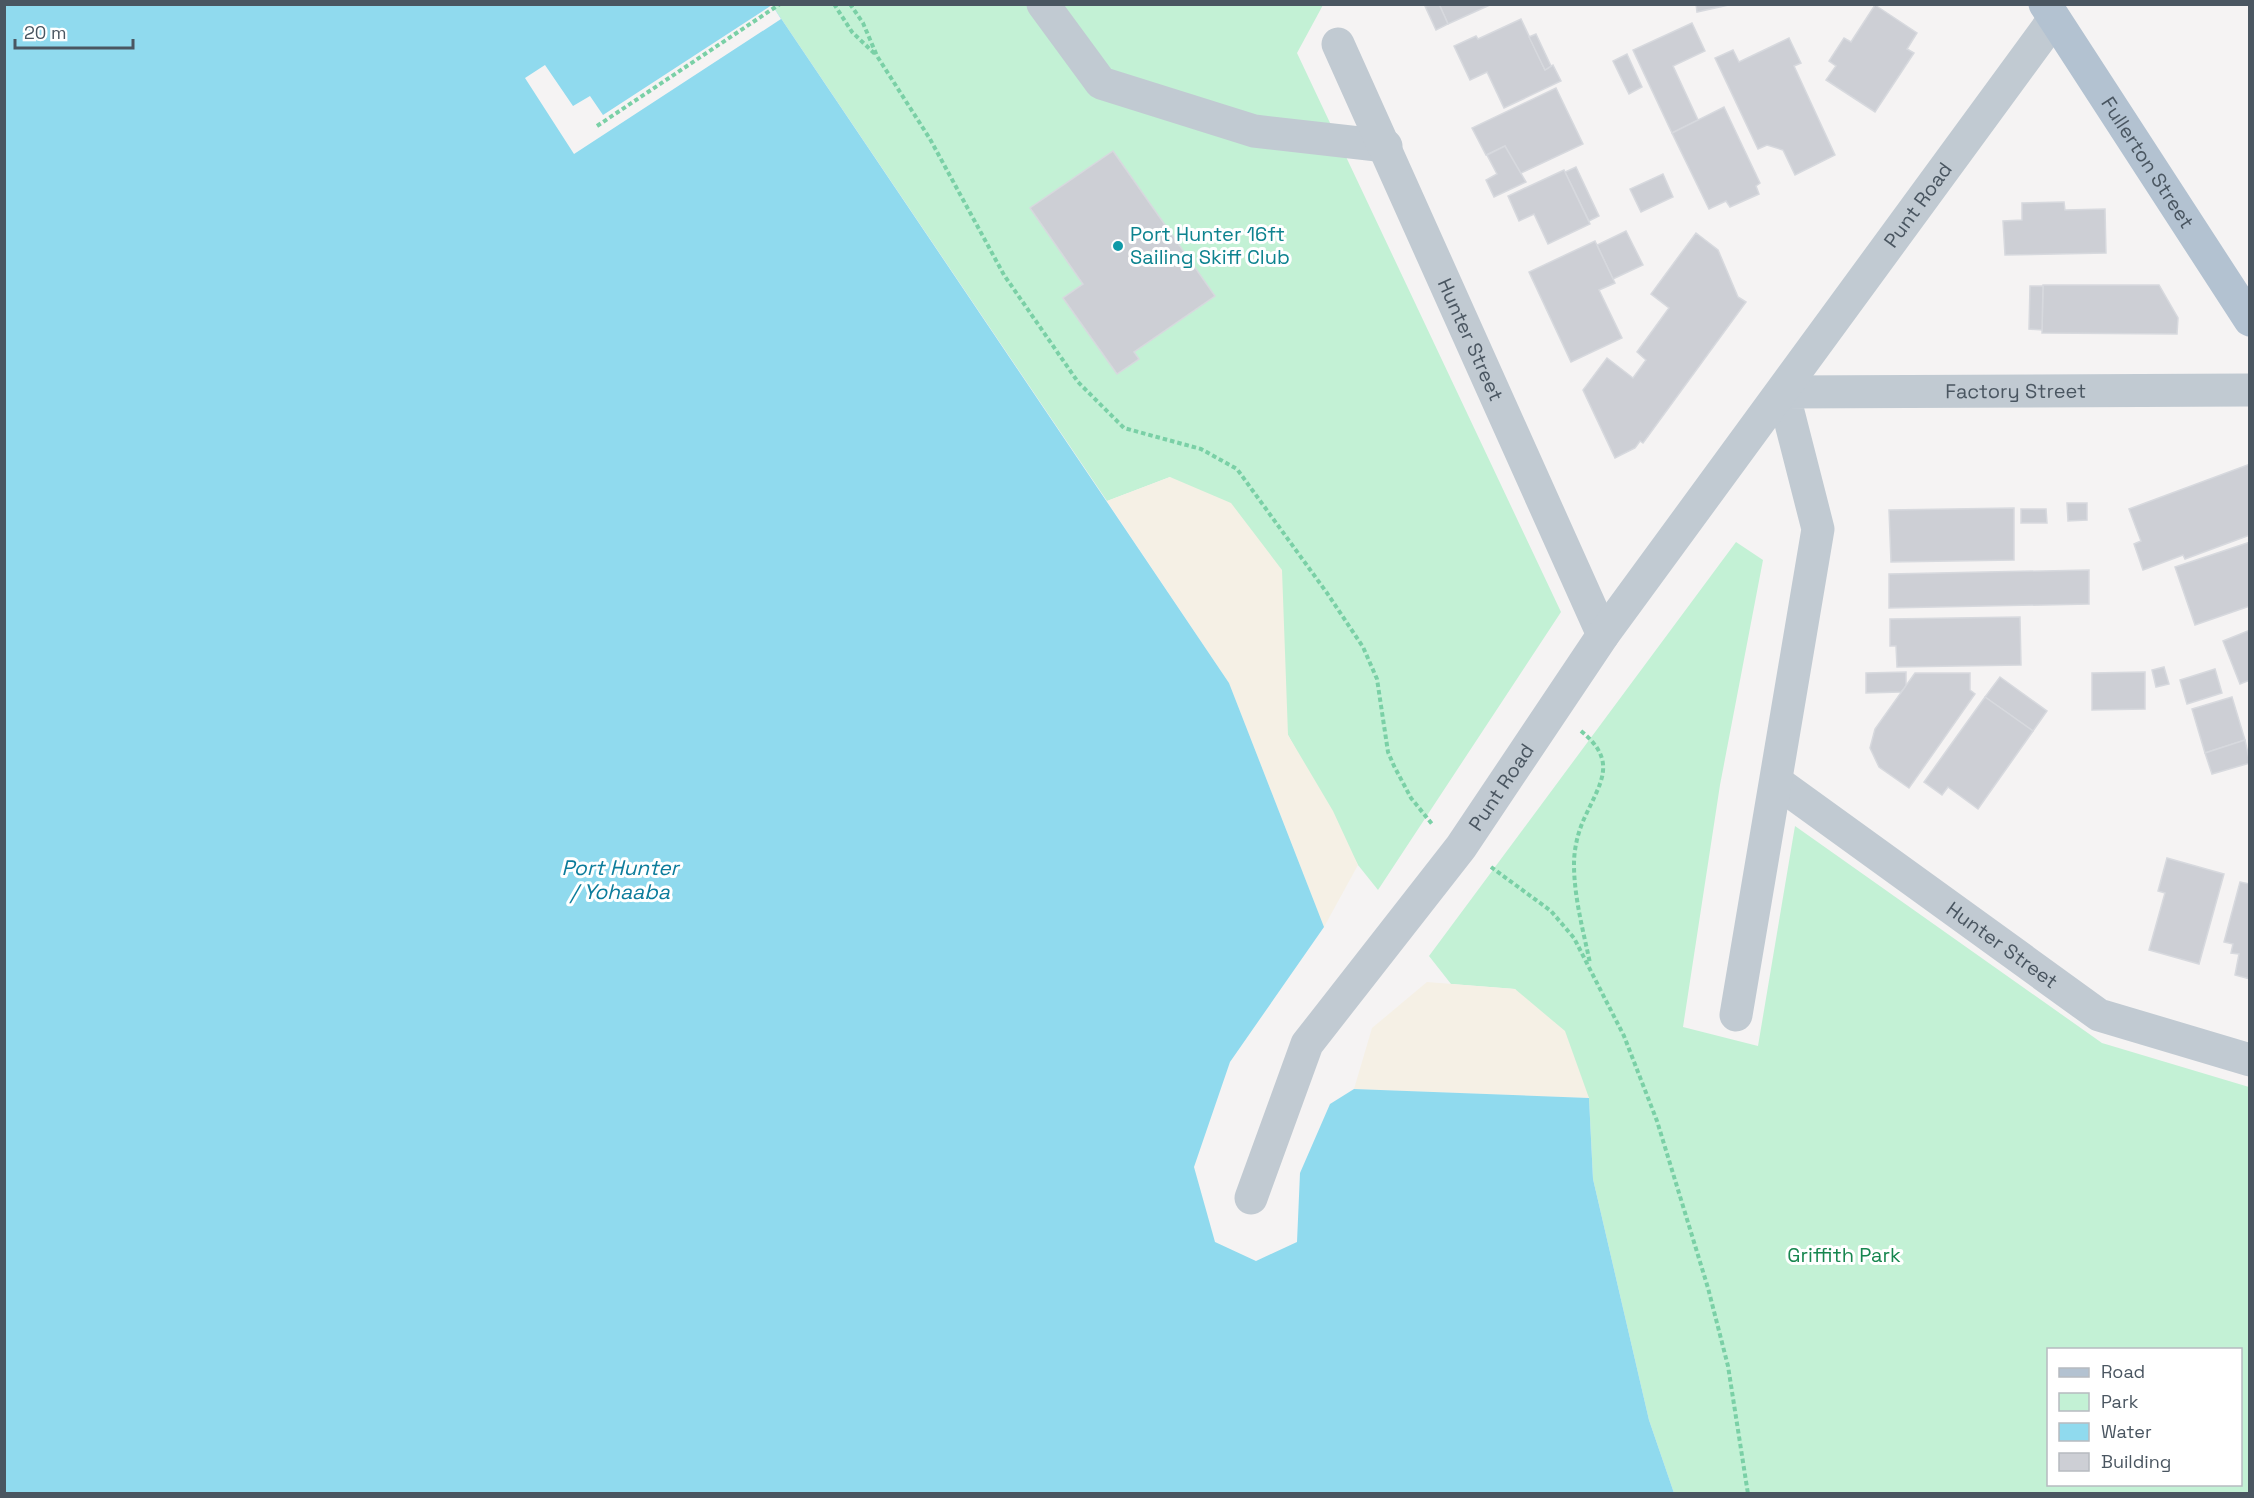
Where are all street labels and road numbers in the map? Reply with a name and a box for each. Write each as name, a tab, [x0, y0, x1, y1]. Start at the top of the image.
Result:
street label: Fullerton Street	[2096, 92, 2200, 233]
street label: Punt Road	[1878, 157, 1958, 253]
street label: Hunter Street	[1432, 274, 1509, 405]
street label: Factory Street	[1945, 378, 2086, 404]
street label: Punt Road	[1463, 738, 1540, 836]
street label: Hunter Street	[1941, 896, 2063, 994]

